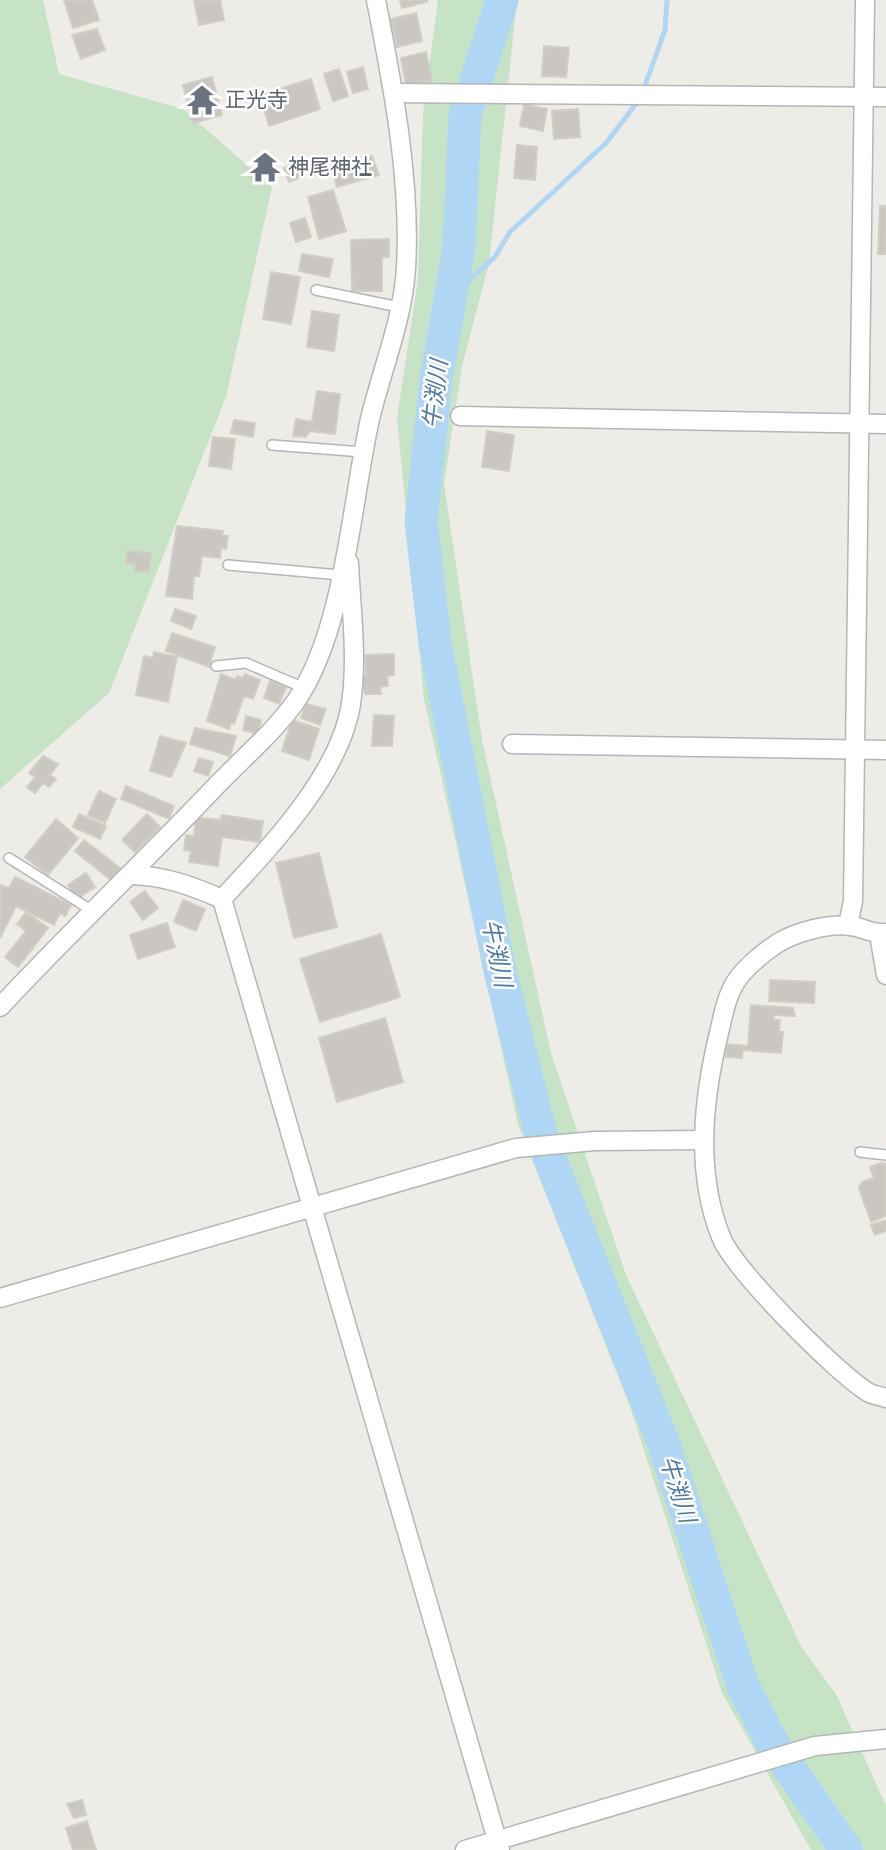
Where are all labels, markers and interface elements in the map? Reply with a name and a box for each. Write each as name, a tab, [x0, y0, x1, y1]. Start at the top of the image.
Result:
temple icon: 正光寺	[185, 83, 219, 117]
place label: 正光寺	[225, 86, 288, 112]
temple icon: 神尾神社	[248, 150, 282, 184]
place label: 神尾神社	[288, 153, 372, 179]
water label: 牛渕川	[416, 355, 453, 430]
water label: 牛渕川	[476, 916, 519, 993]
water label: 牛渕川	[654, 1452, 704, 1529]

